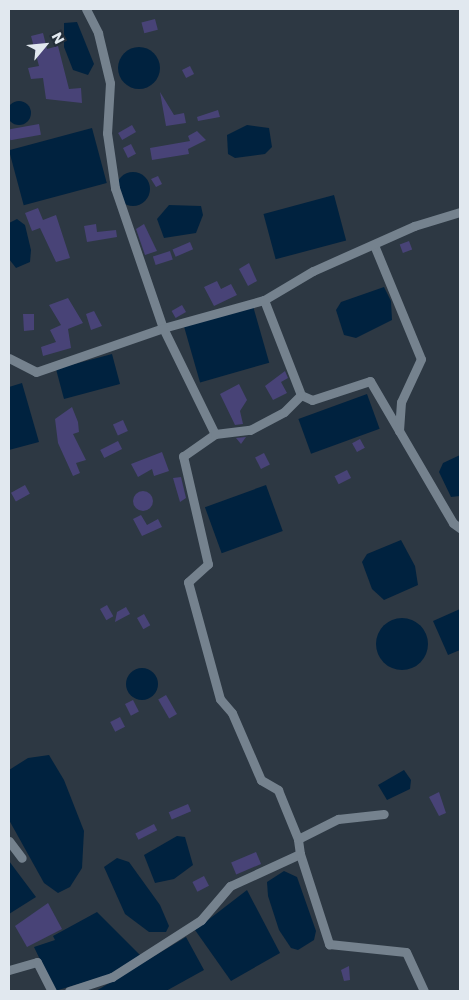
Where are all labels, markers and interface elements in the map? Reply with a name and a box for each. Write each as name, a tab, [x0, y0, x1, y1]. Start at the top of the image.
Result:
north arrow	[20, 20, 70, 70]
text: N	[47, 29, 70, 47]

